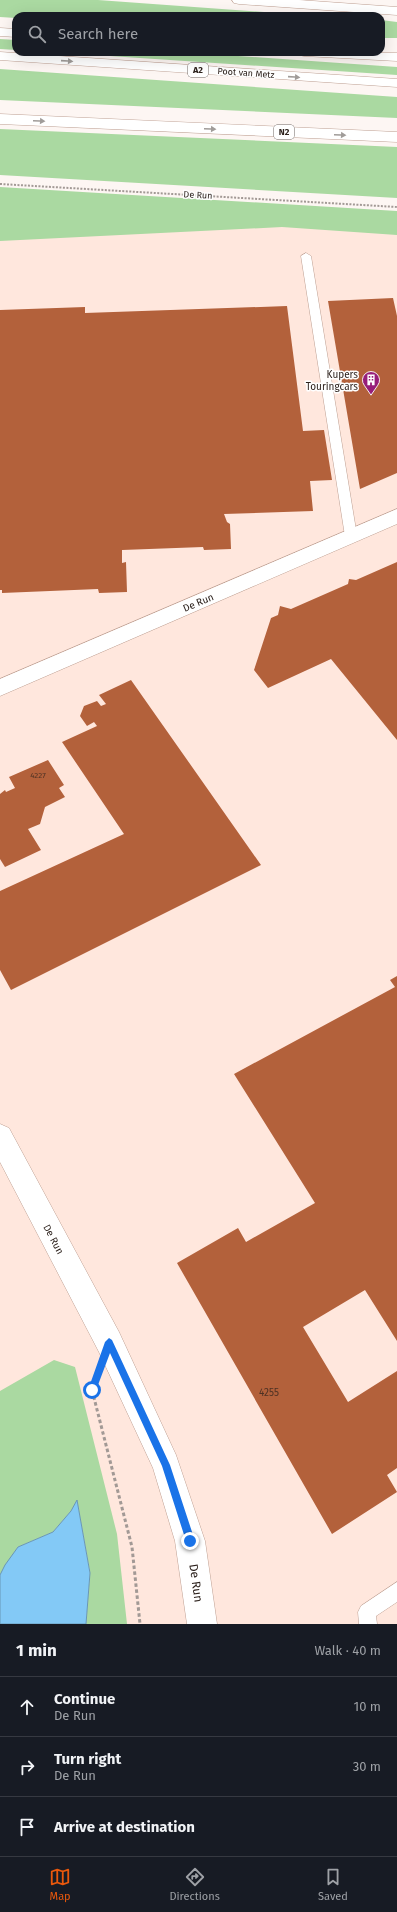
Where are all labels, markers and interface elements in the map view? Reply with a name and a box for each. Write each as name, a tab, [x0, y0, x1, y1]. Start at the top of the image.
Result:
search box	[12, 12, 385, 56]
icon: search	[26, 23, 48, 45]
text: Search here	[58, 25, 138, 43]
one-way arrow	[61, 58, 74, 64]
road number: A2	[188, 63, 208, 77]
street label: Poot van Metz	[217, 66, 275, 80]
one-way arrow	[288, 73, 300, 80]
one-way arrow	[33, 117, 45, 124]
road number: N2	[274, 125, 294, 139]
one-way arrow	[204, 126, 217, 132]
one-way arrow	[334, 131, 346, 138]
street label: De Run	[183, 189, 213, 201]
place label: Kupers Touringcars	[306, 369, 358, 393]
building icon: Kupers Touringcars	[361, 370, 381, 395]
street label: De Run	[181, 591, 216, 615]
house number: 4227	[30, 771, 46, 780]
street label: De Run	[40, 1222, 66, 1257]
route start	[83, 1381, 101, 1399]
house number: 4255	[259, 1387, 279, 1399]
route end	[181, 1532, 199, 1550]
street label: De Run	[186, 1563, 206, 1603]
text: 1 min	[16, 1640, 57, 1661]
text: Walk · 40 m	[314, 1643, 381, 1658]
text: Continue	[54, 1690, 115, 1708]
icon: ahead	[16, 1696, 38, 1718]
text: 10 m	[354, 1699, 381, 1714]
text: De Run	[54, 1708, 96, 1723]
text: Turn right	[54, 1750, 121, 1768]
icon: right	[16, 1756, 38, 1778]
text: 30 m	[353, 1759, 381, 1774]
text: De Run	[54, 1768, 96, 1783]
icon: arrive	[16, 1816, 38, 1838]
text: Arrive at destination	[54, 1818, 195, 1836]
tab: Map	[49, 1866, 71, 1903]
tab: Directions	[169, 1866, 220, 1903]
tab: Saved	[318, 1866, 348, 1903]

